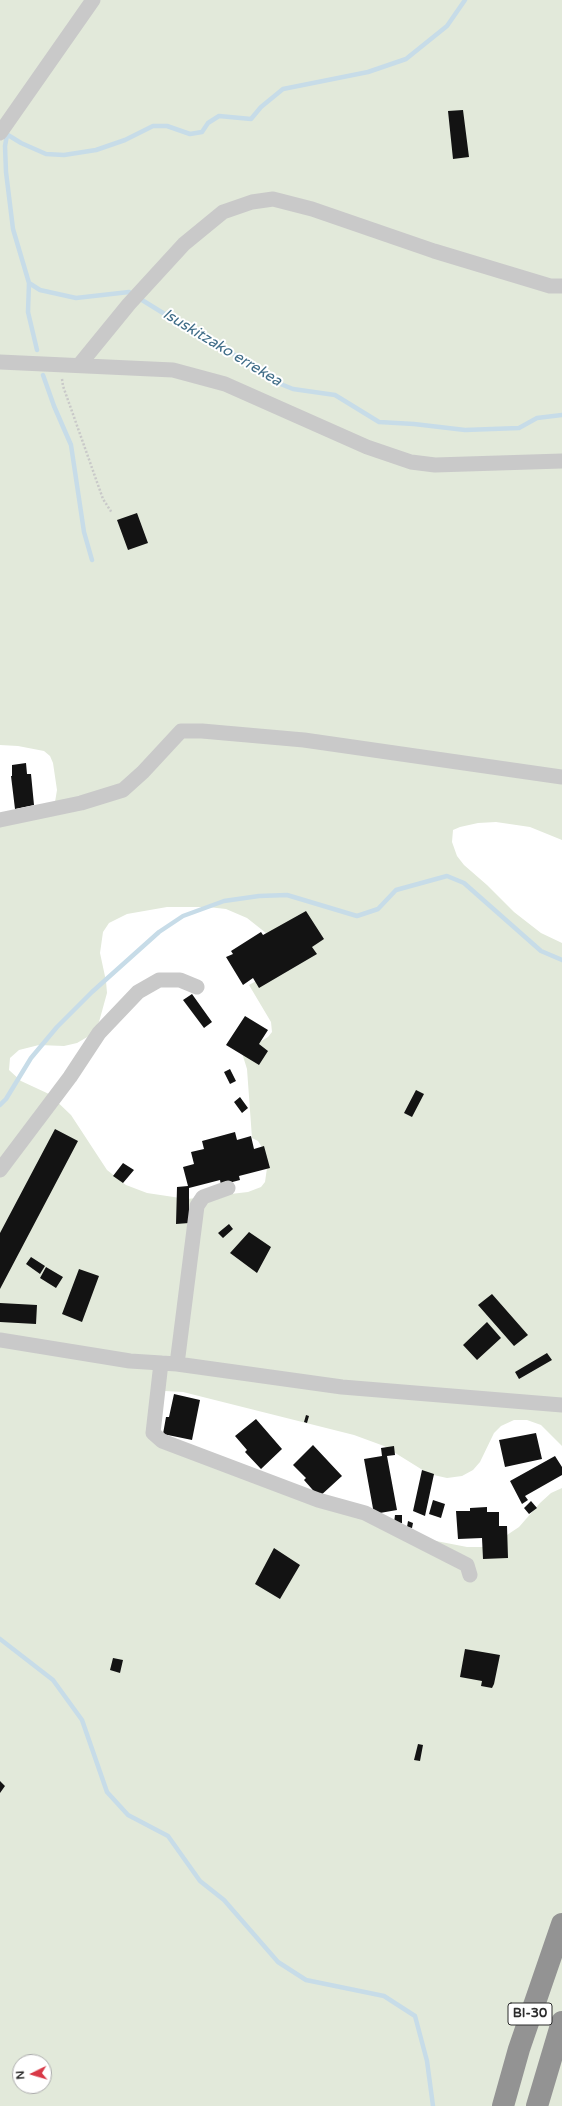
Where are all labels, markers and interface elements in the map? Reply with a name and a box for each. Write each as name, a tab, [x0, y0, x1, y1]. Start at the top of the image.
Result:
water label: Isuskitzako errekea	[159, 305, 285, 391]
road number: BI-30	[508, 2003, 552, 2025]
north arrow	[12, 2054, 52, 2094]
text: N	[14, 2070, 27, 2080]

